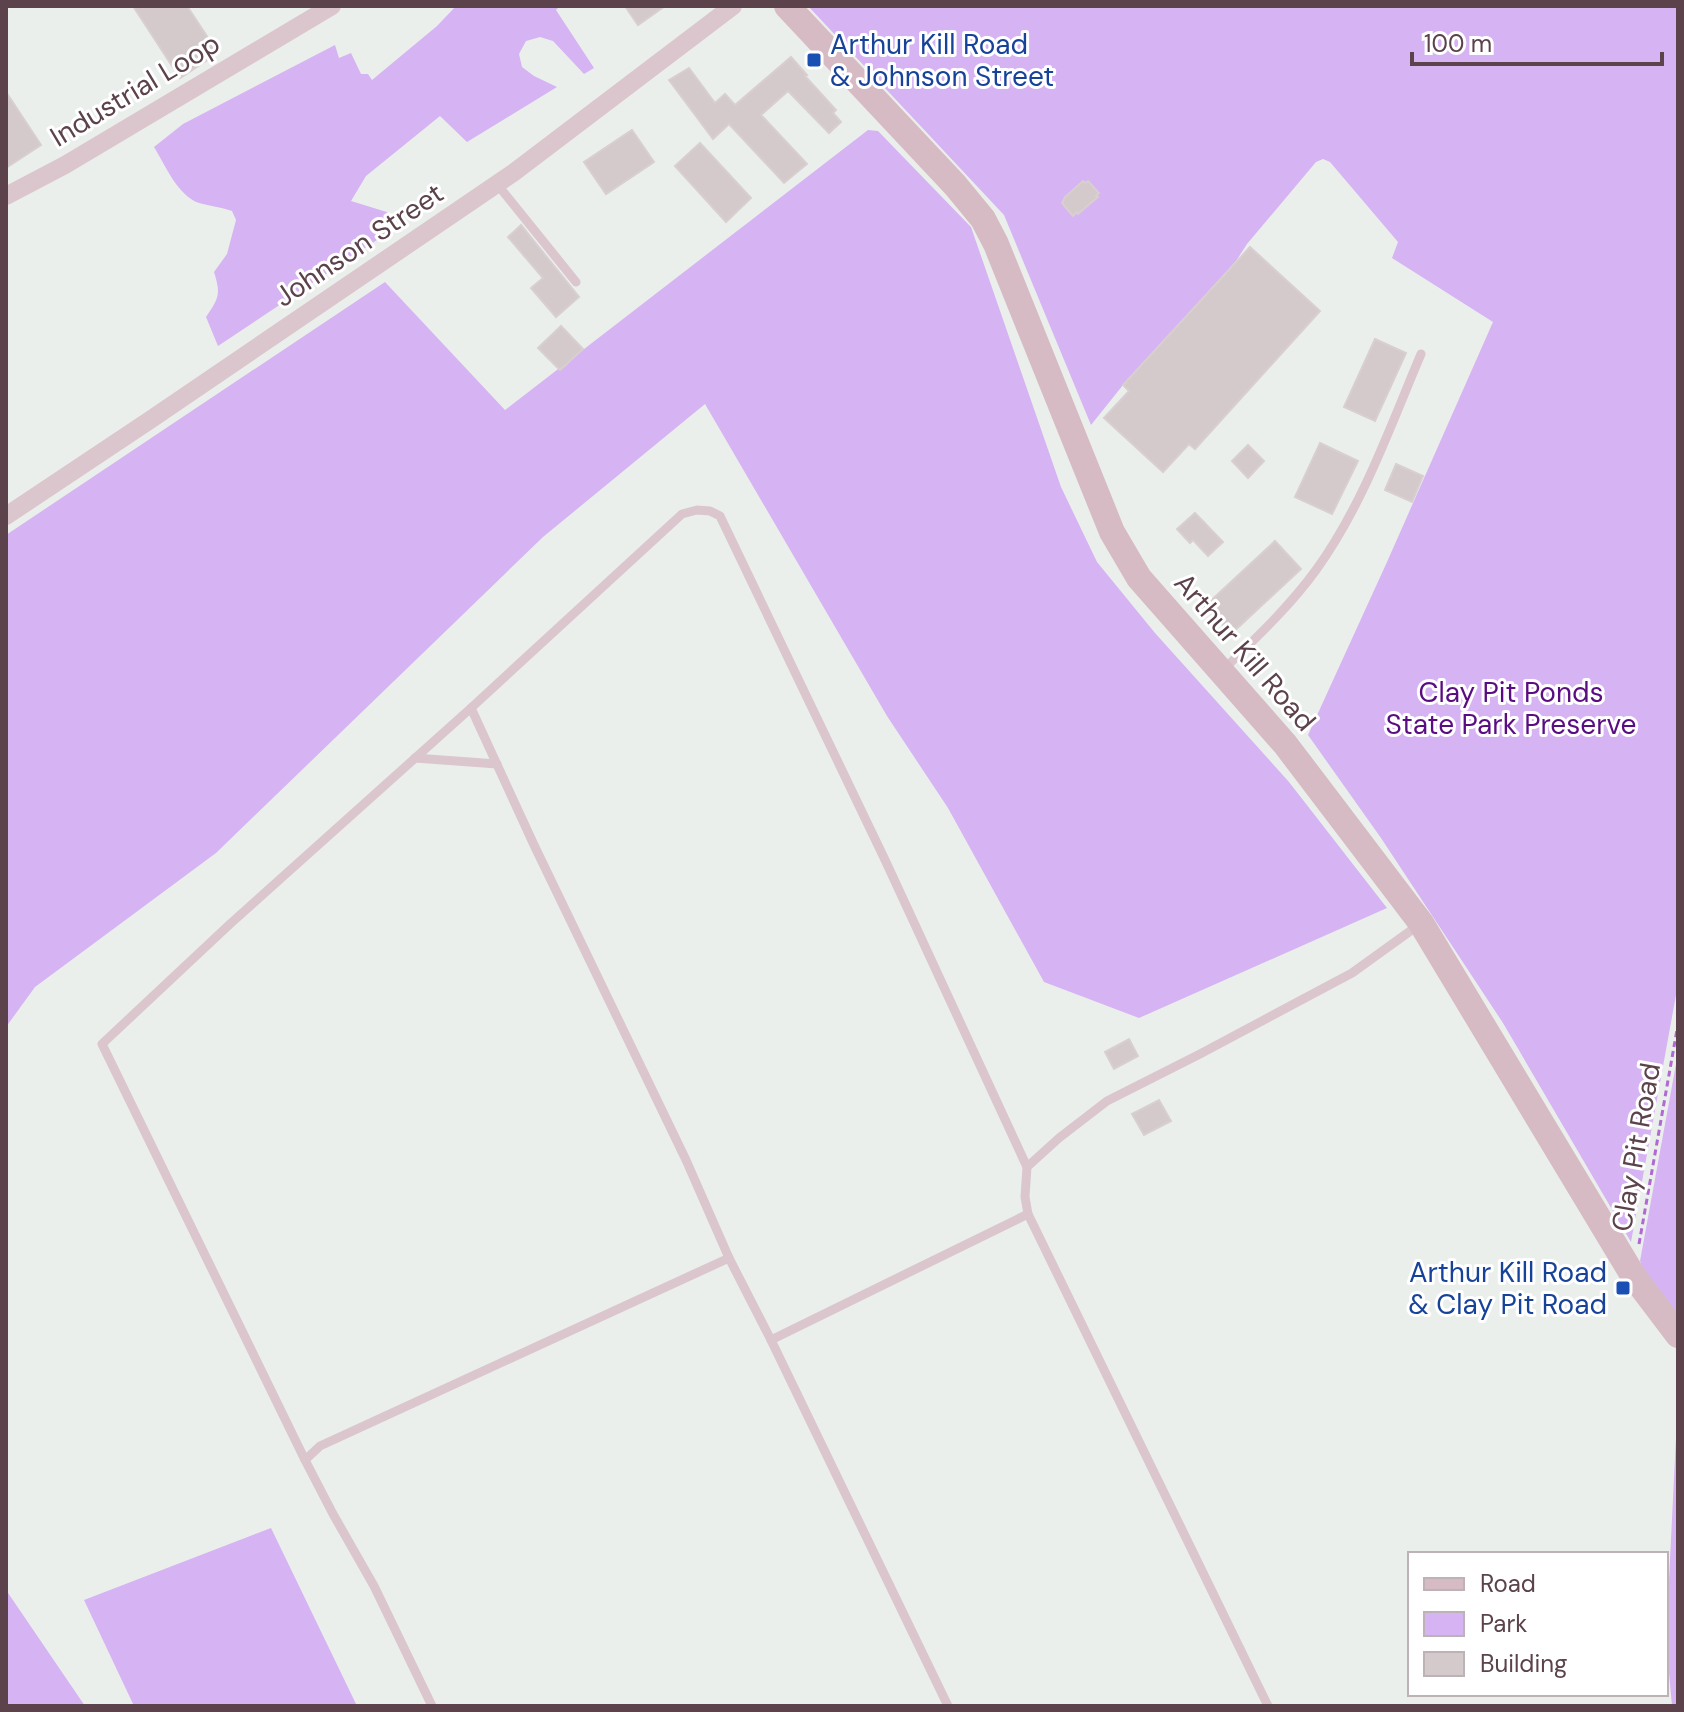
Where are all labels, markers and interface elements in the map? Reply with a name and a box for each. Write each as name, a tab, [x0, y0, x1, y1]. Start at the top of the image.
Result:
scale bar	[1412, 16, 1662, 66]
street label: Industrial Loop	[43, 25, 227, 155]
place label: Arthur Kill Road & Johnson Street	[830, 26, 1054, 95]
text: 100 m	[1424, 28, 1492, 59]
marker: Arthur Kill Road & Johnson Street	[805, 51, 823, 69]
street label: Johnson Street	[267, 175, 451, 315]
street label: Arthur Kill Road	[1166, 565, 1324, 739]
park label: Clay Pit Ponds State Park Preserve	[1386, 674, 1637, 743]
street label: Clay Pit Road	[1603, 1060, 1669, 1234]
place label: Arthur Kill Road & Clay Pit Road	[1408, 1254, 1607, 1323]
marker: Arthur Kill Road & Clay Pit Road	[1614, 1279, 1632, 1297]
legend	[1408, 1552, 1668, 1696]
text: Road	[1480, 1568, 1536, 1599]
text: Park	[1480, 1608, 1527, 1639]
text: Building	[1480, 1648, 1567, 1679]

